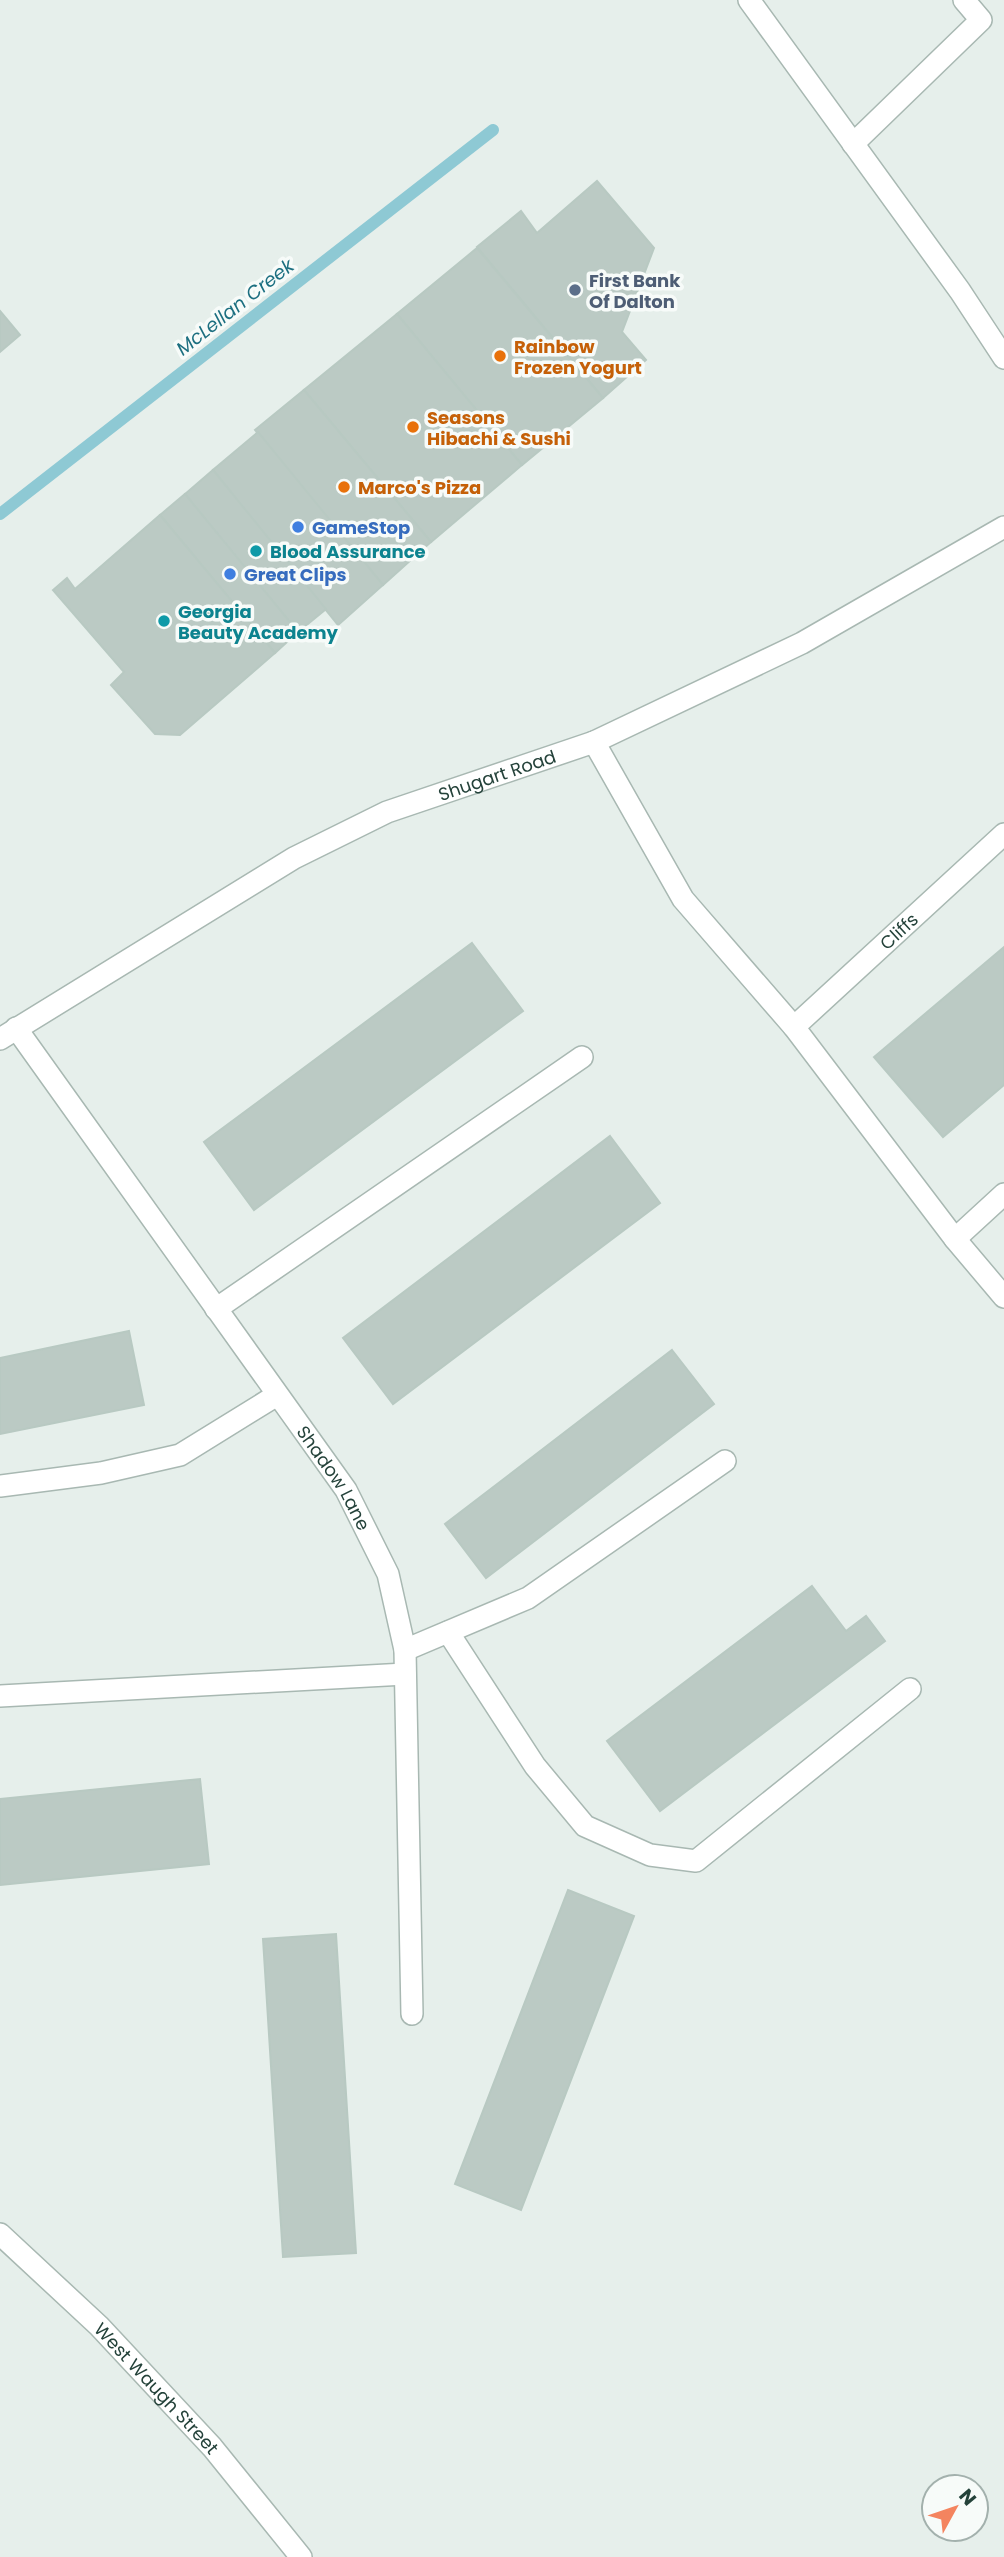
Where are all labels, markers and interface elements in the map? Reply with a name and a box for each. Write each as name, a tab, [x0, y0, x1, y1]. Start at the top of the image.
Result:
water label: McLellan Creek	[170, 252, 301, 362]
place label: First Bank Of Dalton	[589, 268, 681, 314]
marker: First Bank Of Dalton	[567, 282, 583, 298]
place label: Rainbow Frozen Yogurt	[514, 334, 642, 380]
marker: Rainbow Frozen Yogurt	[492, 348, 508, 364]
place label: Seasons Hibachi & Sushi	[427, 405, 571, 451]
marker: Seasons Hibachi & Sushi	[405, 419, 421, 435]
place label: Marco's Pizza	[358, 475, 481, 500]
marker: Marco's Pizza	[336, 479, 352, 495]
place label: GameStop	[312, 515, 410, 540]
marker: GameStop	[290, 519, 306, 535]
place label: Blood Assurance	[270, 539, 426, 564]
marker: Blood Assurance	[248, 543, 264, 559]
place label: Great Clips	[244, 562, 346, 587]
marker: Great Clips	[222, 566, 238, 582]
place label: Georgia Beauty Academy	[178, 599, 339, 645]
marker: Georgia Beauty Academy	[156, 613, 172, 629]
street label: Shugart Road	[435, 743, 559, 806]
street label: Cliffs	[874, 907, 923, 955]
street label: Shadow Lane	[291, 1420, 377, 1534]
street label: West Waugh Street	[89, 2317, 225, 2459]
north arrow	[920, 2473, 990, 2543]
text: N	[953, 2483, 983, 2512]

